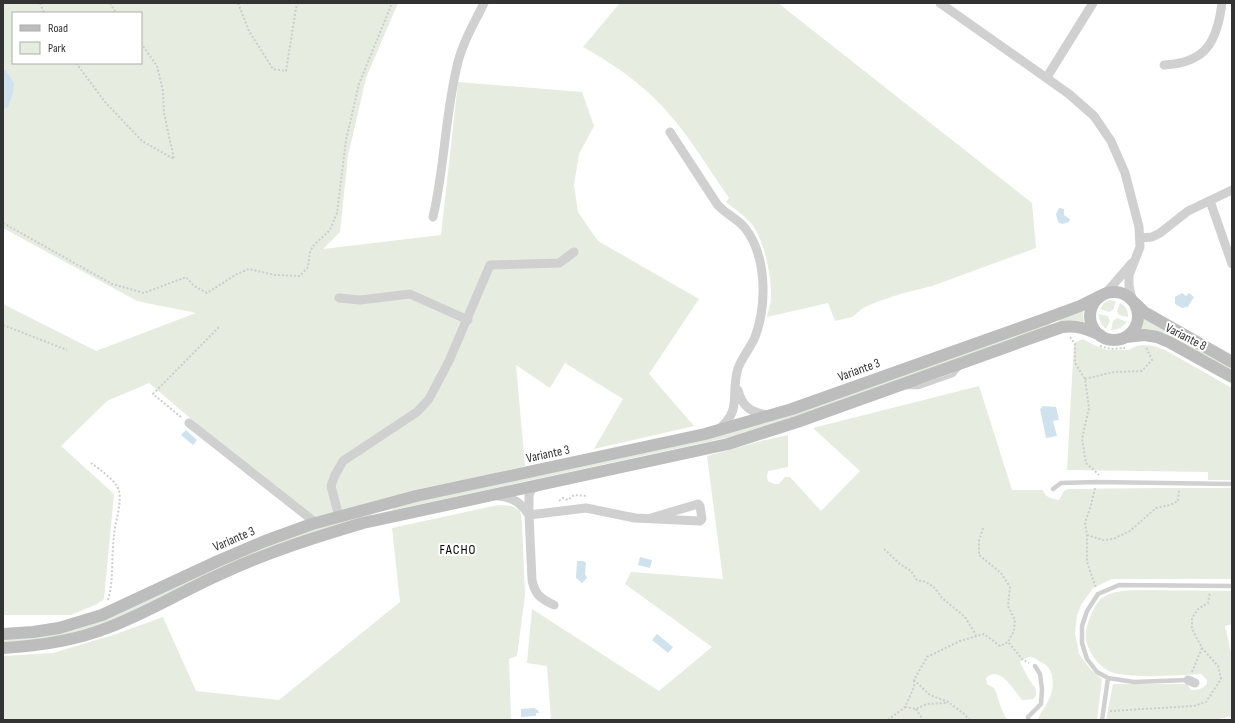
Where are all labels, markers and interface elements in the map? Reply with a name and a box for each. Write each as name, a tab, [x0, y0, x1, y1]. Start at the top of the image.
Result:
legend	[12, 12, 142, 64]
text: Road	[48, 21, 68, 36]
text: Park	[48, 41, 66, 56]
street label: Variante 8	[1163, 320, 1210, 354]
street label: Variante 3	[836, 355, 882, 385]
street label: Variante 3	[525, 442, 571, 466]
street label: Variante 3	[211, 523, 257, 555]
district label: FACHO	[440, 541, 476, 558]

